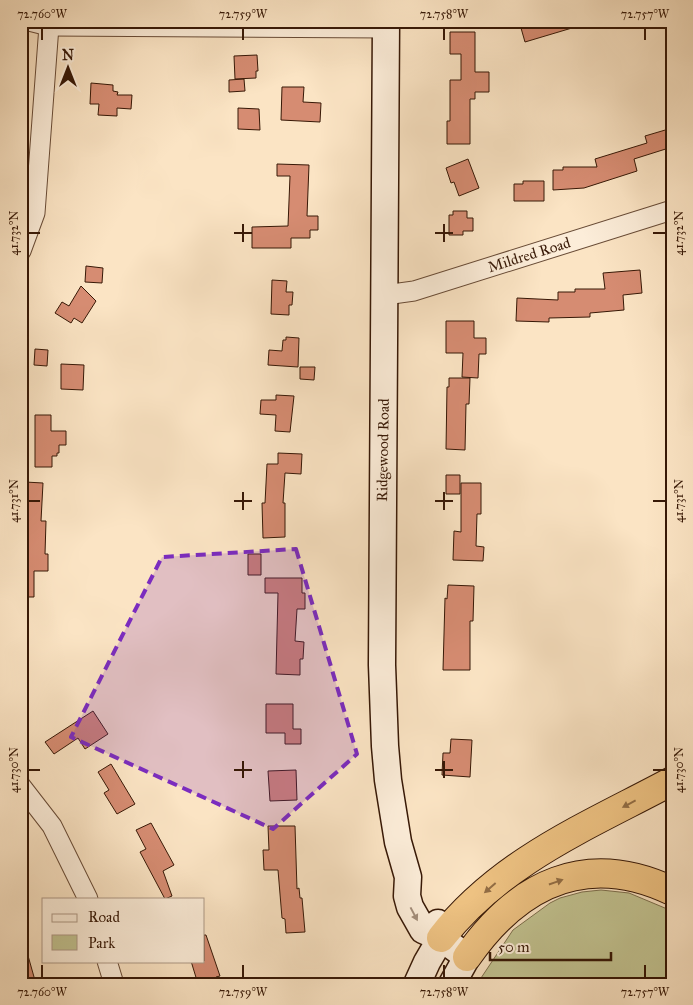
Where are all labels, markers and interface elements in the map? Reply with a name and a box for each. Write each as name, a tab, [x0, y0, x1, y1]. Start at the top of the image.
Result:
text: 72.760°W	[17, 7, 67, 21]
text: 72.759°W	[219, 7, 268, 21]
text: 72.758°W	[420, 7, 469, 21]
text: 72.757°W	[621, 7, 670, 21]
north arrow	[42, 42, 92, 92]
text: N	[62, 47, 74, 64]
text: 41.732°N	[7, 211, 21, 255]
text: 41.732°N	[672, 211, 686, 255]
street label: Mildred Road	[486, 233, 573, 276]
street label: Ridgewood Road	[373, 398, 393, 502]
text: 41.731°N	[7, 479, 21, 523]
text: 41.731°N	[672, 479, 686, 523]
text: 41.730°N	[7, 747, 21, 793]
text: 41.730°N	[672, 747, 686, 793]
one-way arrow	[622, 800, 636, 808]
one-way arrow	[549, 878, 564, 886]
one-way arrow	[483, 882, 496, 893]
legend	[42, 898, 205, 962]
one-way arrow	[410, 907, 418, 921]
text: Road	[88, 908, 120, 926]
scale bar	[490, 930, 612, 962]
text: Park	[88, 934, 115, 952]
text: 50 m	[498, 938, 530, 956]
text: 72.760°W	[17, 985, 67, 999]
text: 72.759°W	[219, 985, 268, 999]
text: 72.758°W	[420, 985, 469, 999]
text: 72.757°W	[621, 985, 670, 999]

